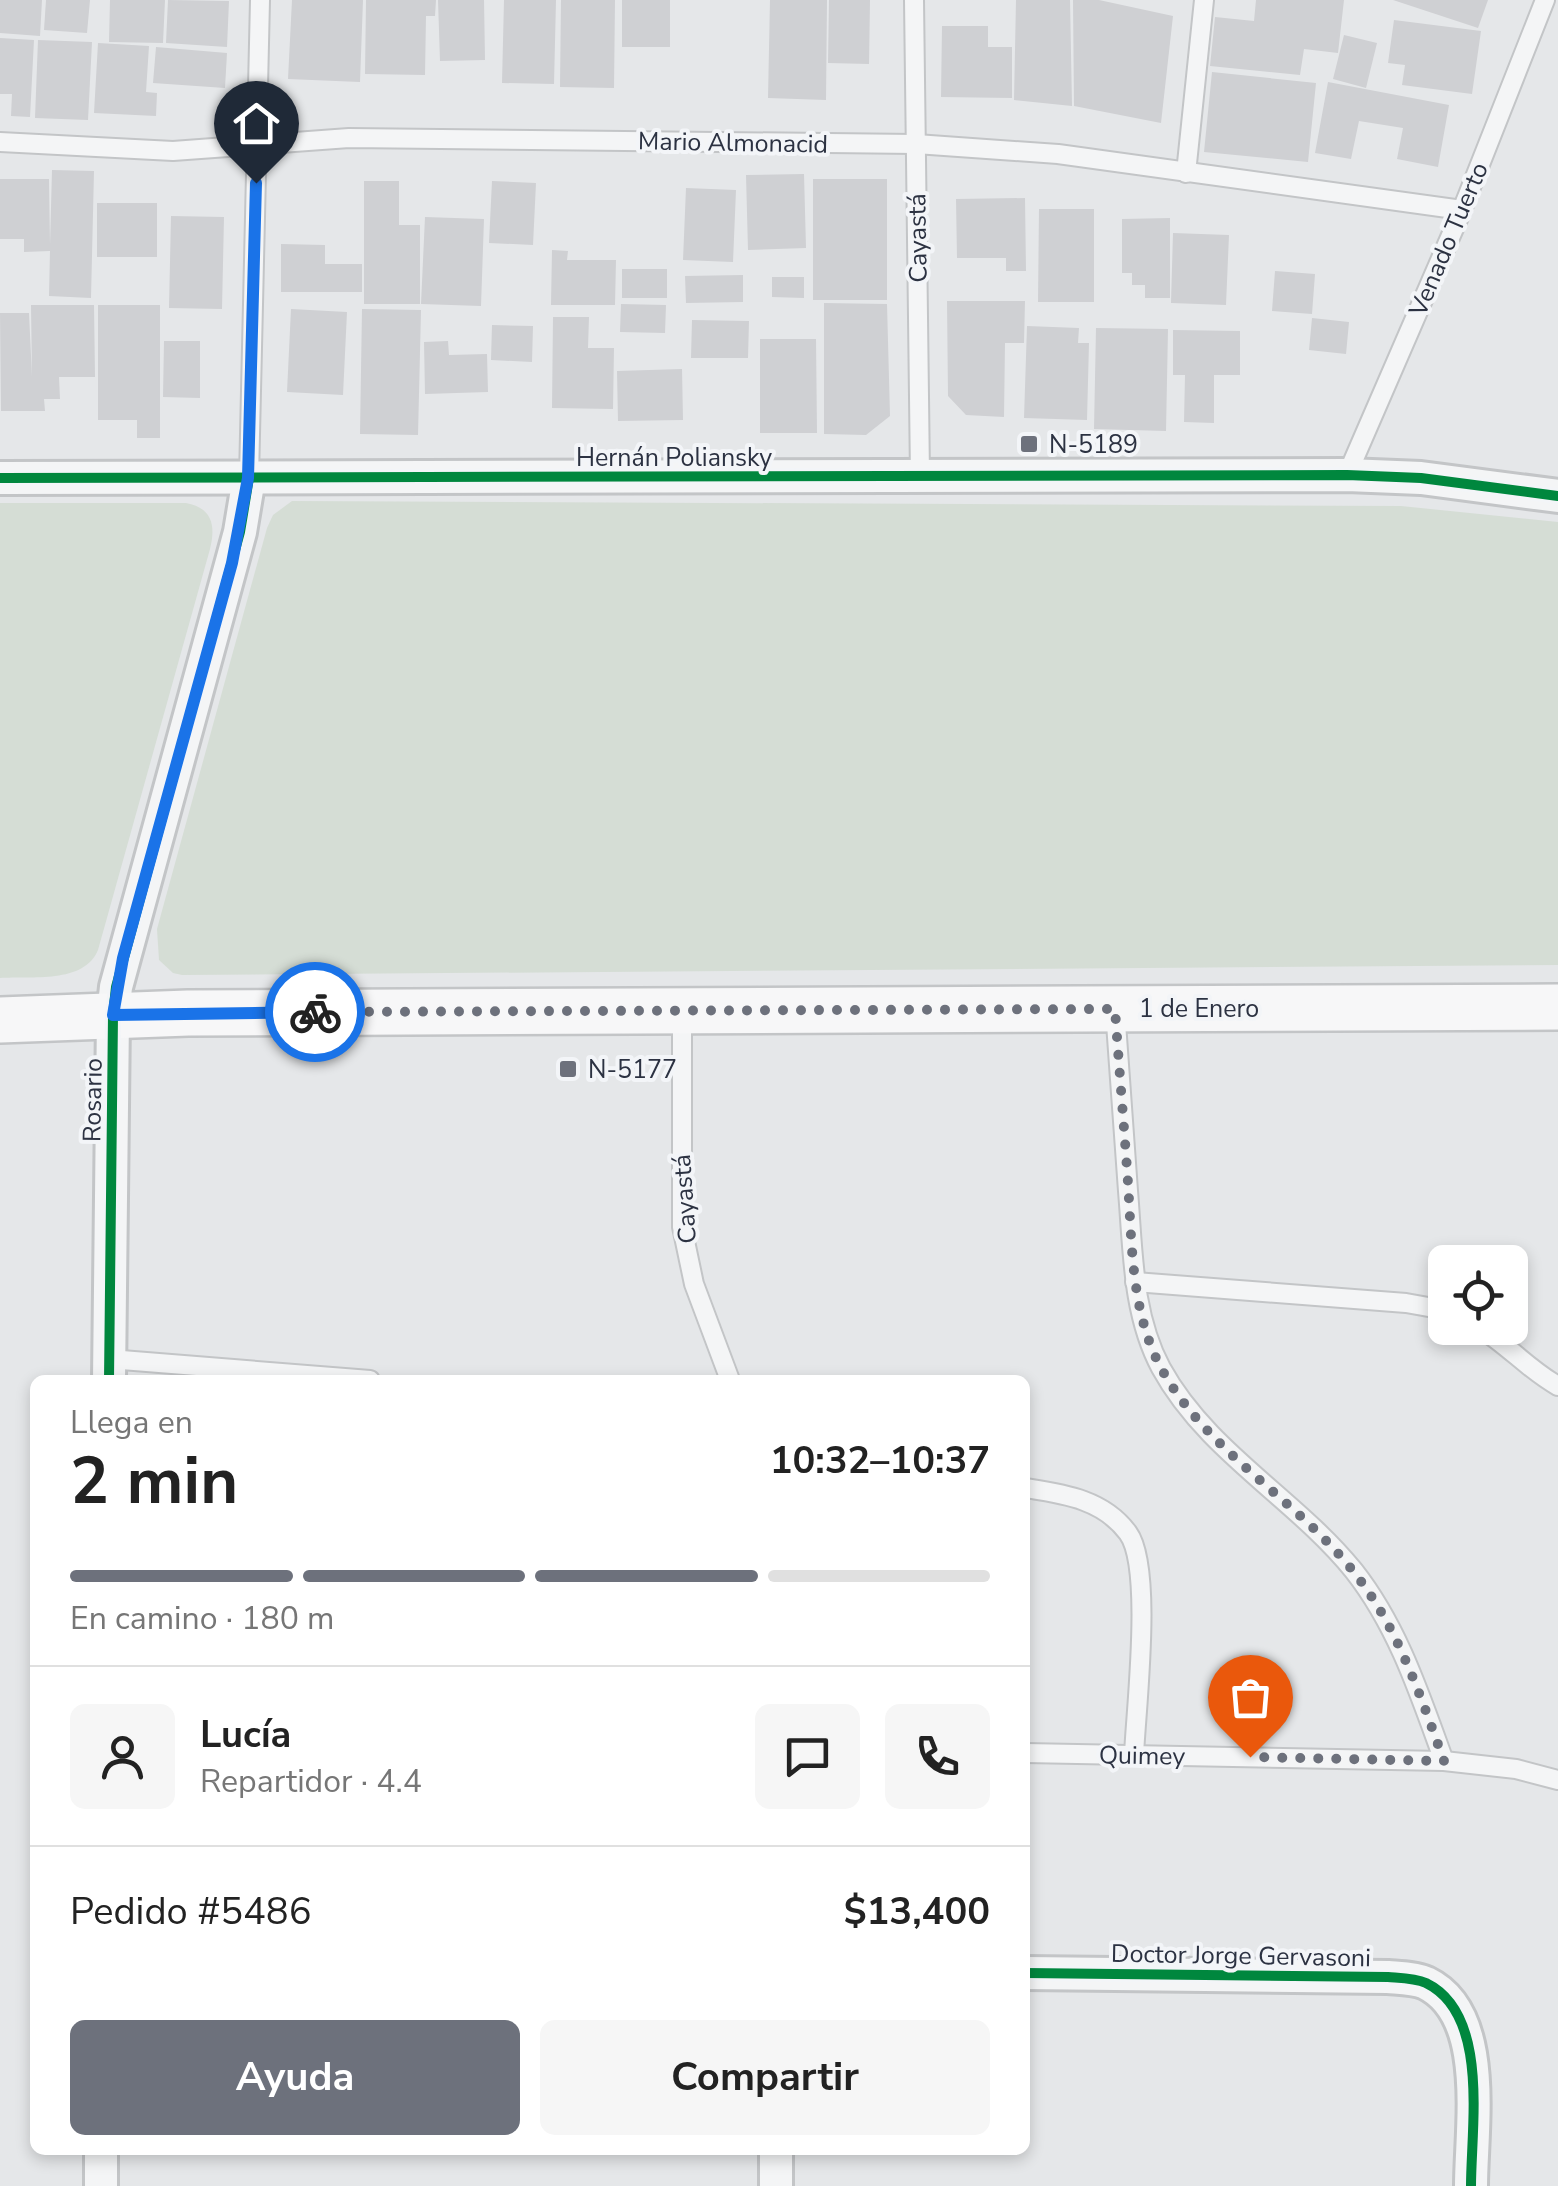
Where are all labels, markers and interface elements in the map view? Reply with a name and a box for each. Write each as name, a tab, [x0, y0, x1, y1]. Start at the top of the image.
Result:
pin	[214, 81, 299, 184]
icon: home	[229, 96, 284, 151]
street label: Mario Almonacid	[638, 124, 828, 162]
street label: Venado Tuerto	[1401, 157, 1497, 322]
street label: Cayastá	[900, 193, 936, 283]
place label: N-5189	[1049, 428, 1138, 462]
marker: N-5189	[1018, 433, 1040, 455]
street label: Hernán Poliansky	[576, 441, 772, 475]
courier	[265, 962, 365, 1062]
icon: bike	[288, 985, 343, 1040]
street label: 1 de Enero	[1139, 992, 1259, 1026]
place label: N-5177	[588, 1053, 677, 1087]
street label: Rosario	[75, 1058, 111, 1142]
marker: N-5177	[557, 1058, 579, 1080]
street label: Cayastá	[665, 1153, 705, 1245]
map controls	[1428, 1245, 1528, 1345]
button: locate	[1428, 1245, 1528, 1345]
text: Llega en	[70, 1401, 193, 1444]
text: 10:32–10:37	[770, 1435, 990, 1486]
text: 2 min	[70, 1437, 238, 1526]
text: En camino · 180 m	[70, 1597, 334, 1640]
pin	[1208, 1655, 1293, 1758]
icon: bag	[1223, 1670, 1278, 1725]
button: person	[70, 1704, 175, 1809]
button: chat	[755, 1704, 860, 1809]
button: phone	[885, 1704, 990, 1809]
text: Lucía	[200, 1709, 291, 1760]
street label: Quimey	[1098, 1738, 1186, 1774]
text: Repartidor · 4.4	[200, 1760, 422, 1803]
text: Pedido #5486	[70, 1886, 311, 1937]
text: $13,400	[844, 1886, 990, 1937]
street label: Doctor Jorge Gervasoni	[1111, 1937, 1371, 1975]
button: Ayuda	[70, 2020, 520, 2135]
button: Compartir	[540, 2020, 990, 2135]

